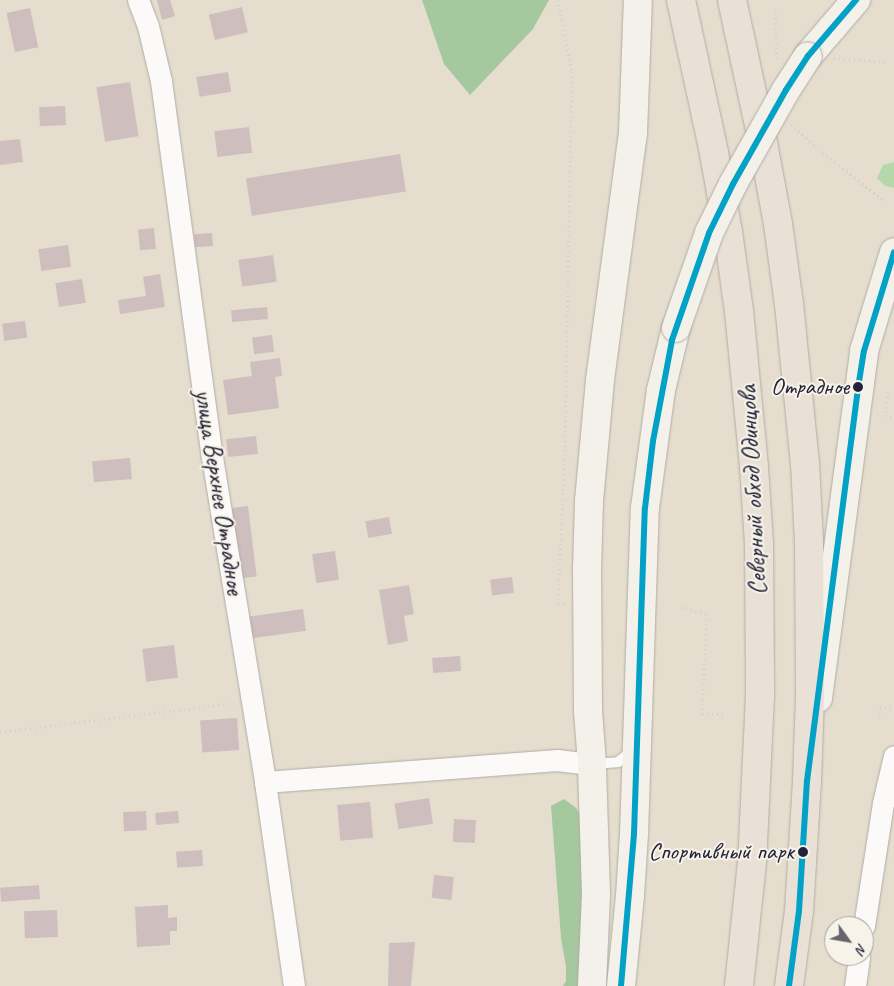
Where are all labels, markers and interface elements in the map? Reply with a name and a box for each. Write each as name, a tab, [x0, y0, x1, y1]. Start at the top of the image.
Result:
place label: Отрадное	[771, 373, 849, 401]
marker: Отрадное	[853, 382, 863, 392]
street label: Северный обход Одинцова	[733, 384, 773, 596]
street label: улица Верхнее Отрадное	[188, 387, 250, 597]
place label: Спортивный парк	[649, 838, 794, 866]
marker: Спортивный парк	[798, 847, 808, 857]
north arrow	[824, 916, 874, 966]
text: N	[852, 940, 871, 957]

